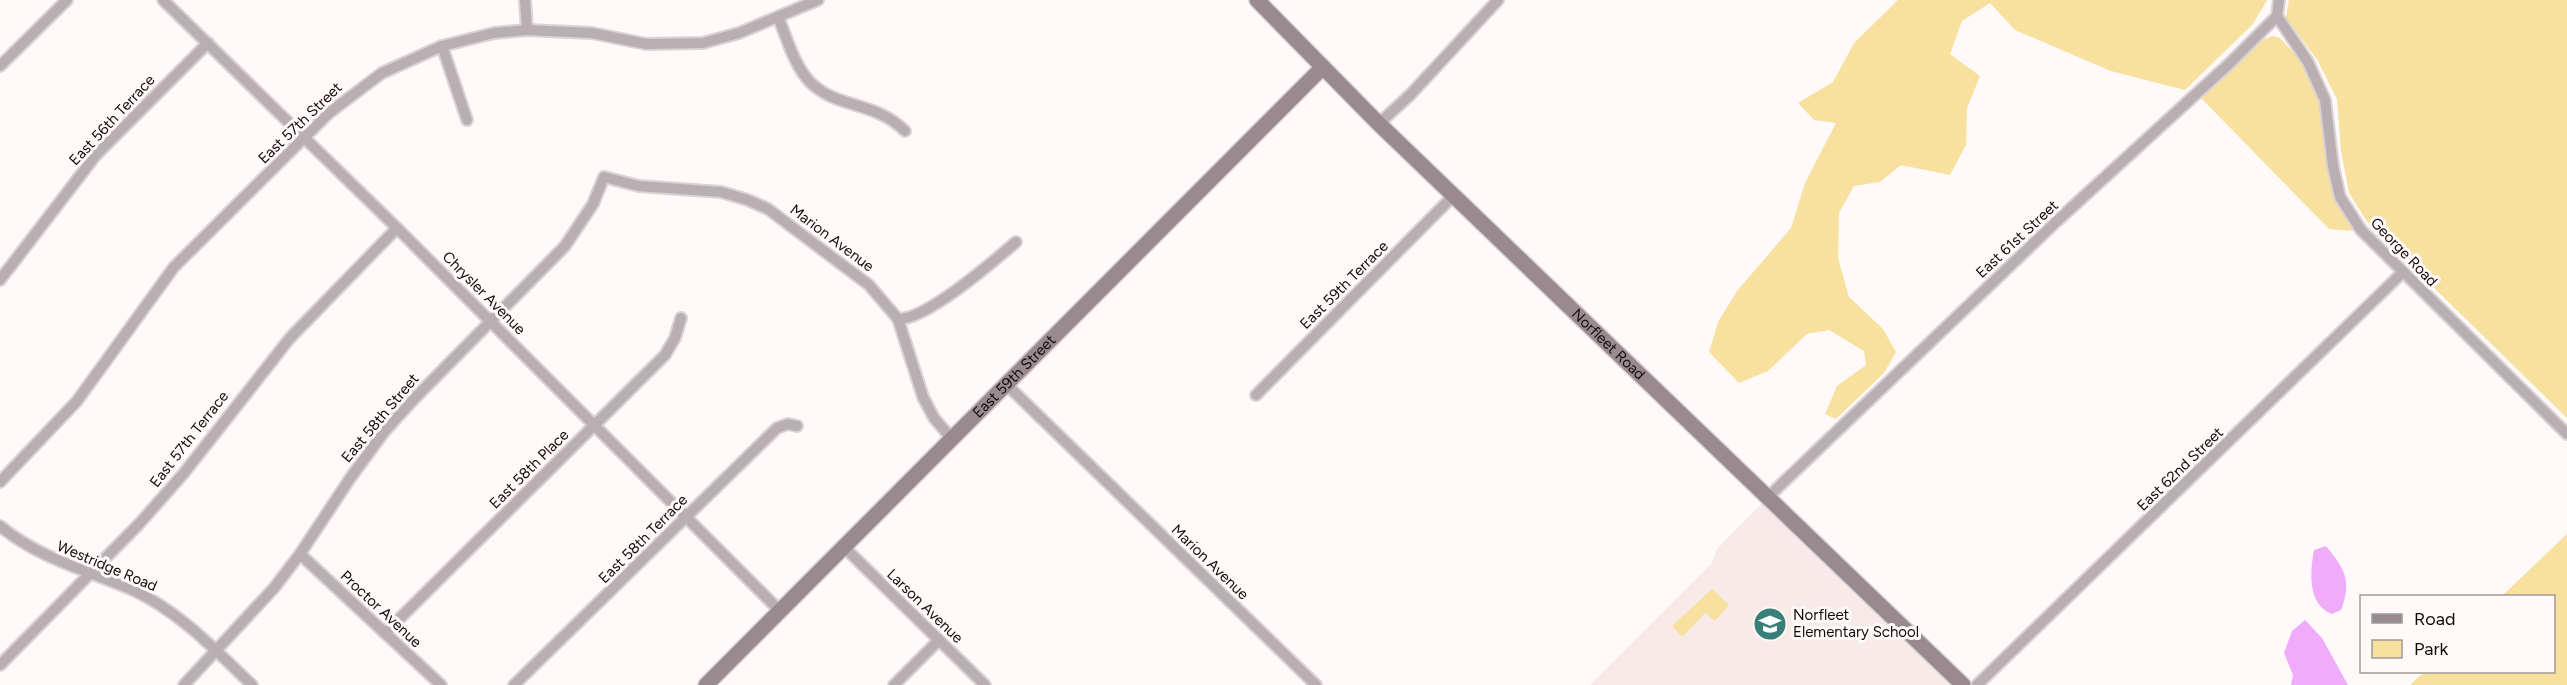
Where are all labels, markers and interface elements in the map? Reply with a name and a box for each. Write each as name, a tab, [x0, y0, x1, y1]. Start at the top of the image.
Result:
street label: East 56th Terrace	[65, 71, 159, 169]
street label: East 57th Street	[254, 78, 346, 167]
street label: East 61st Street	[1972, 196, 2062, 282]
street label: Marion Avenue	[786, 201, 878, 275]
street label: George Road	[2367, 214, 2441, 290]
street label: East 59th Terrace	[1296, 237, 1392, 333]
street label: Chrysler Avenue	[439, 248, 529, 338]
street label: Norfleet Road	[1568, 305, 1649, 384]
street label: East 59th Street	[969, 331, 1059, 422]
street label: East 58th Street	[338, 370, 423, 466]
street label: East 57th Terrace	[146, 387, 232, 491]
street label: East 62nd Street	[2133, 423, 2227, 515]
street label: East 58th Place	[486, 426, 572, 512]
street label: East 58th Terrace	[595, 491, 691, 587]
street label: Marion Avenue	[1168, 521, 1252, 603]
street label: Westridge Road	[54, 537, 160, 595]
street label: Larson Avenue	[883, 565, 967, 647]
street label: Proctor Avenue	[337, 567, 425, 651]
legend	[2360, 595, 2555, 673]
school or university icon: Norfleet Elementary School	[1752, 606, 1788, 642]
place label: Norfleet Elementary School	[1793, 606, 1919, 641]
text: Road	[2414, 608, 2455, 630]
text: Park	[2414, 638, 2449, 660]

